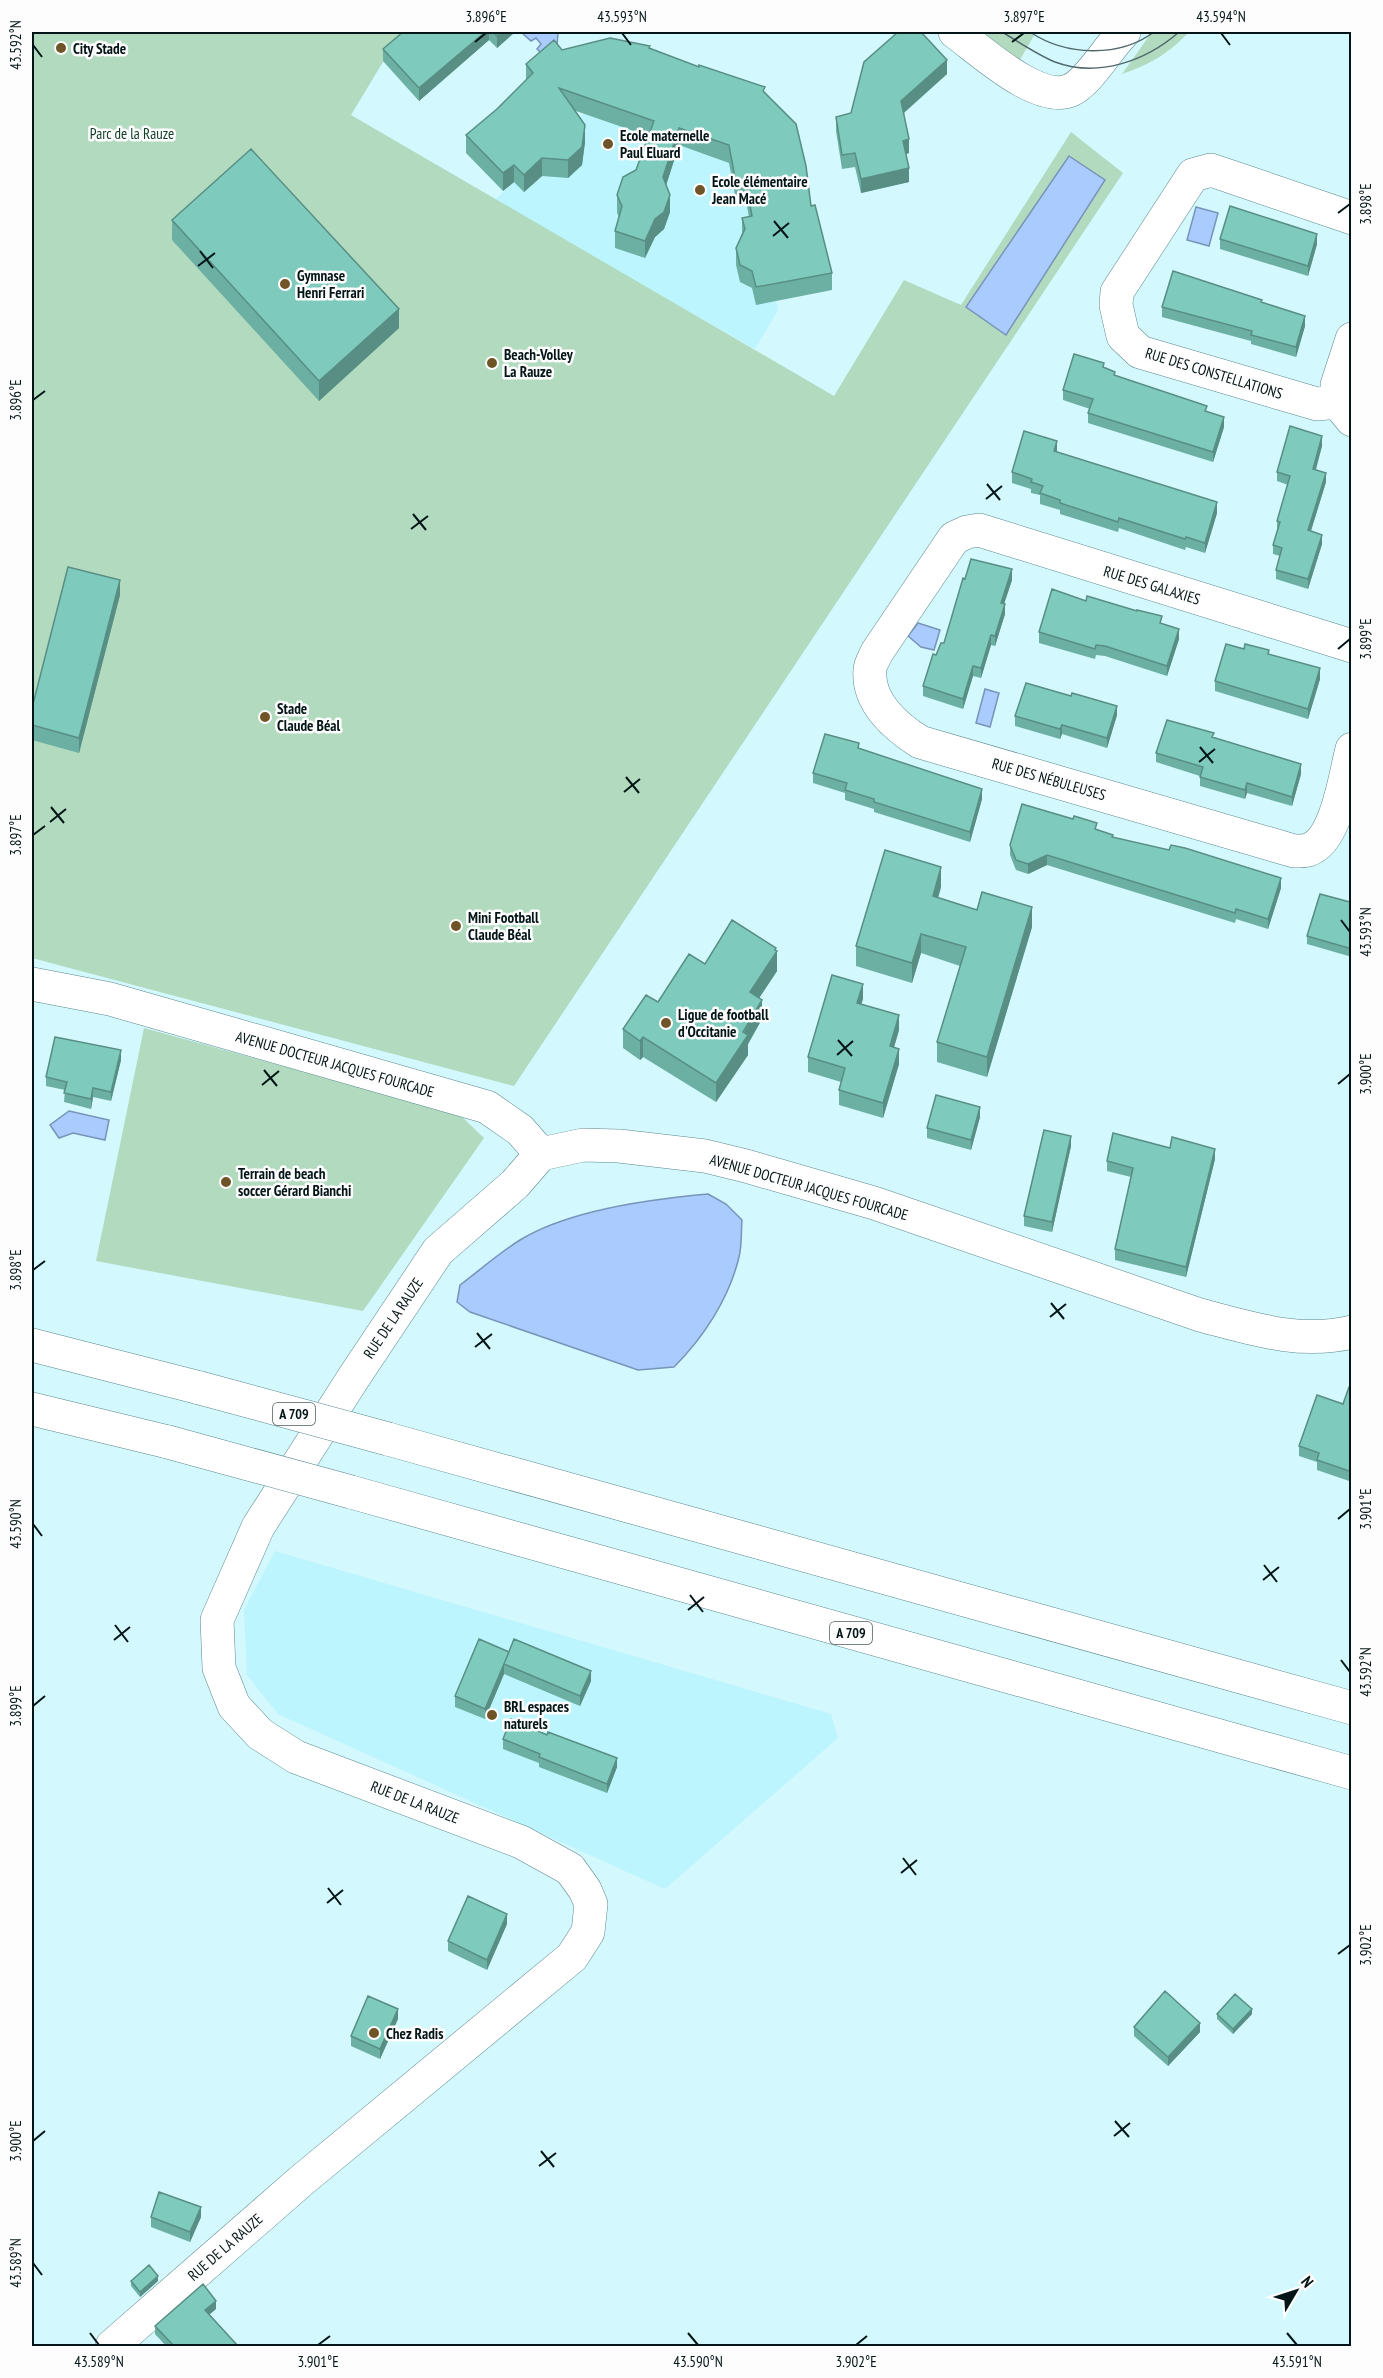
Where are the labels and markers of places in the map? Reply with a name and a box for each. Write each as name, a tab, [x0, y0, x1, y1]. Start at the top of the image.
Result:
place label: City Stade	[73, 39, 126, 58]
marker: City Stade	[54, 41, 68, 55]
place label: Ecole maternelle Paul Eluard	[620, 126, 710, 162]
marker: Ecole maternelle Paul Eluard	[601, 137, 615, 151]
place label: Ecole élémentaire Jean Macé	[711, 172, 808, 208]
marker: Ecole élémentaire Jean Macé	[693, 183, 707, 197]
place label: Gymnase Henri Ferrari	[297, 266, 364, 302]
marker: Gymnase Henri Ferrari	[278, 277, 292, 291]
place label: Beach-Volley La Rauze	[504, 345, 574, 381]
marker: Beach-Volley La Rauze	[485, 356, 499, 370]
place label: Stade Claude Béal	[277, 699, 341, 735]
marker: Stade Claude Béal	[258, 710, 272, 724]
place label: Mini Football Claude Béal	[468, 908, 539, 944]
marker: Mini Football Claude Béal	[449, 919, 463, 933]
place label: Ligue de football d'Occitanie	[678, 1005, 769, 1041]
marker: Ligue de football d'Occitanie	[659, 1016, 673, 1030]
place label: Terrain de beach soccer Gérard Bianchi	[238, 1164, 351, 1200]
marker: Terrain de beach soccer Gérard Bianchi	[219, 1175, 233, 1189]
place label: BRL espaces naturels	[504, 1697, 569, 1733]
marker: BRL espaces naturels	[485, 1708, 499, 1722]
place label: Chez Radis	[386, 2024, 443, 2043]
marker: Chez Radis	[367, 2026, 381, 2040]

